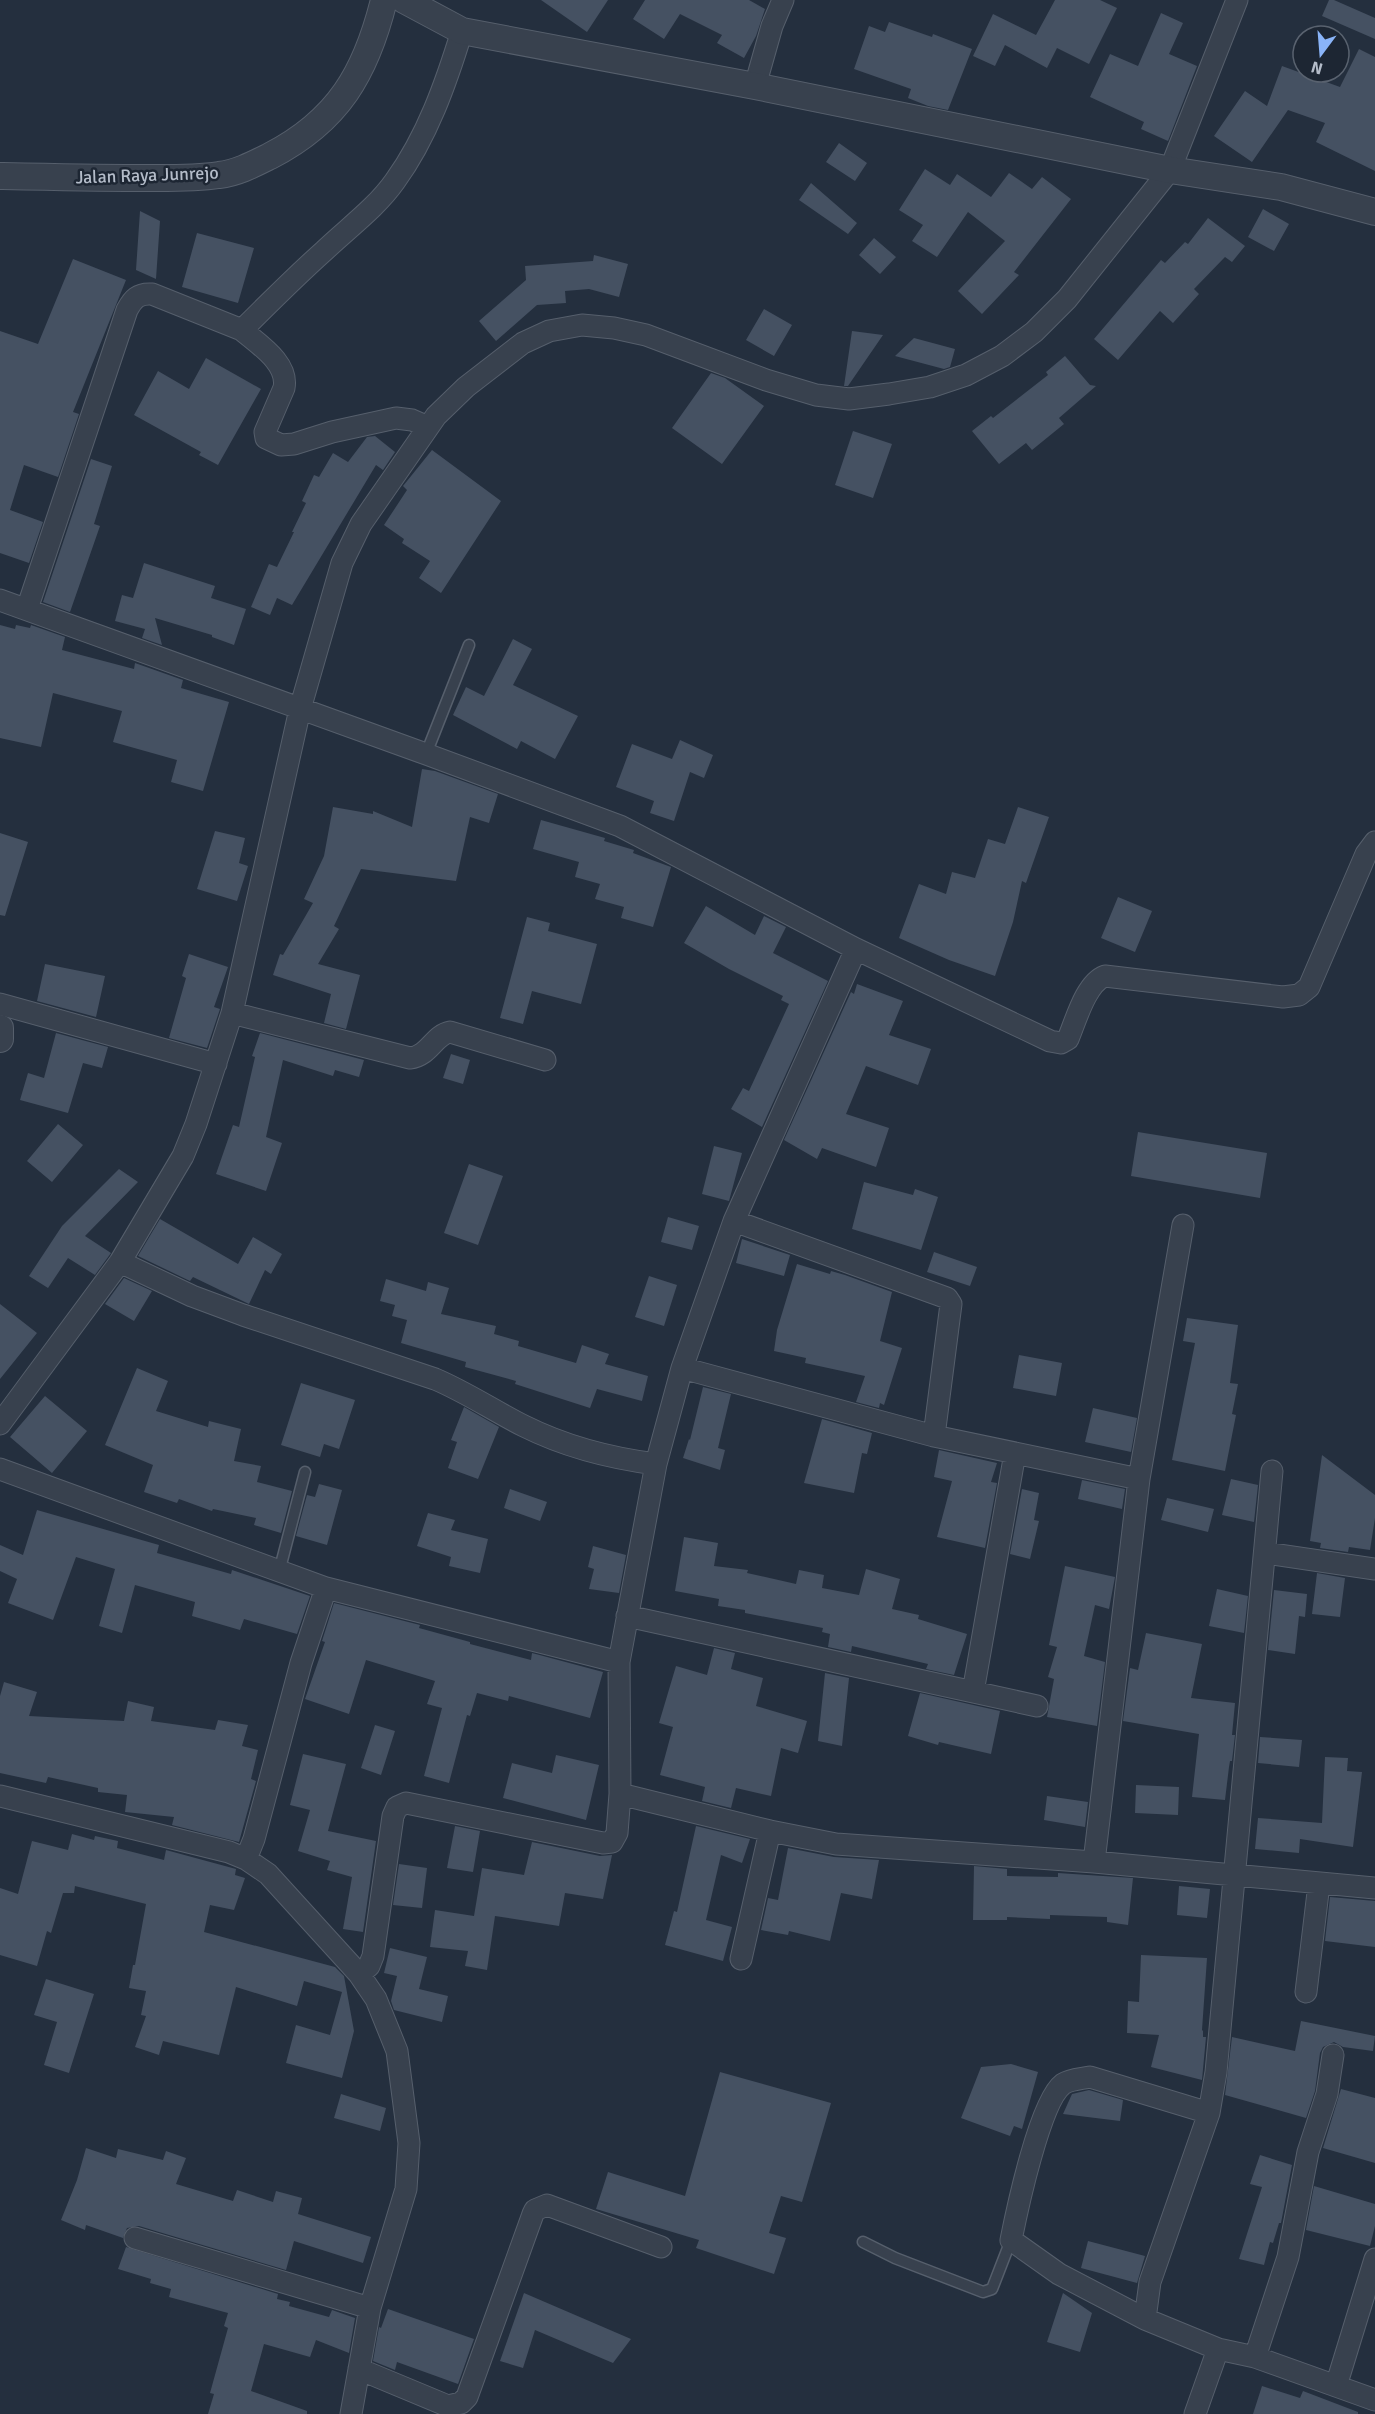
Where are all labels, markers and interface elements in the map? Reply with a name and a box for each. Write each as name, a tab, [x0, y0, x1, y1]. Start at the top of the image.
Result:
north arrow	[1291, 24, 1351, 84]
text: N	[1309, 56, 1325, 79]
street label: Jalan Raya Junrejo	[75, 162, 219, 188]

